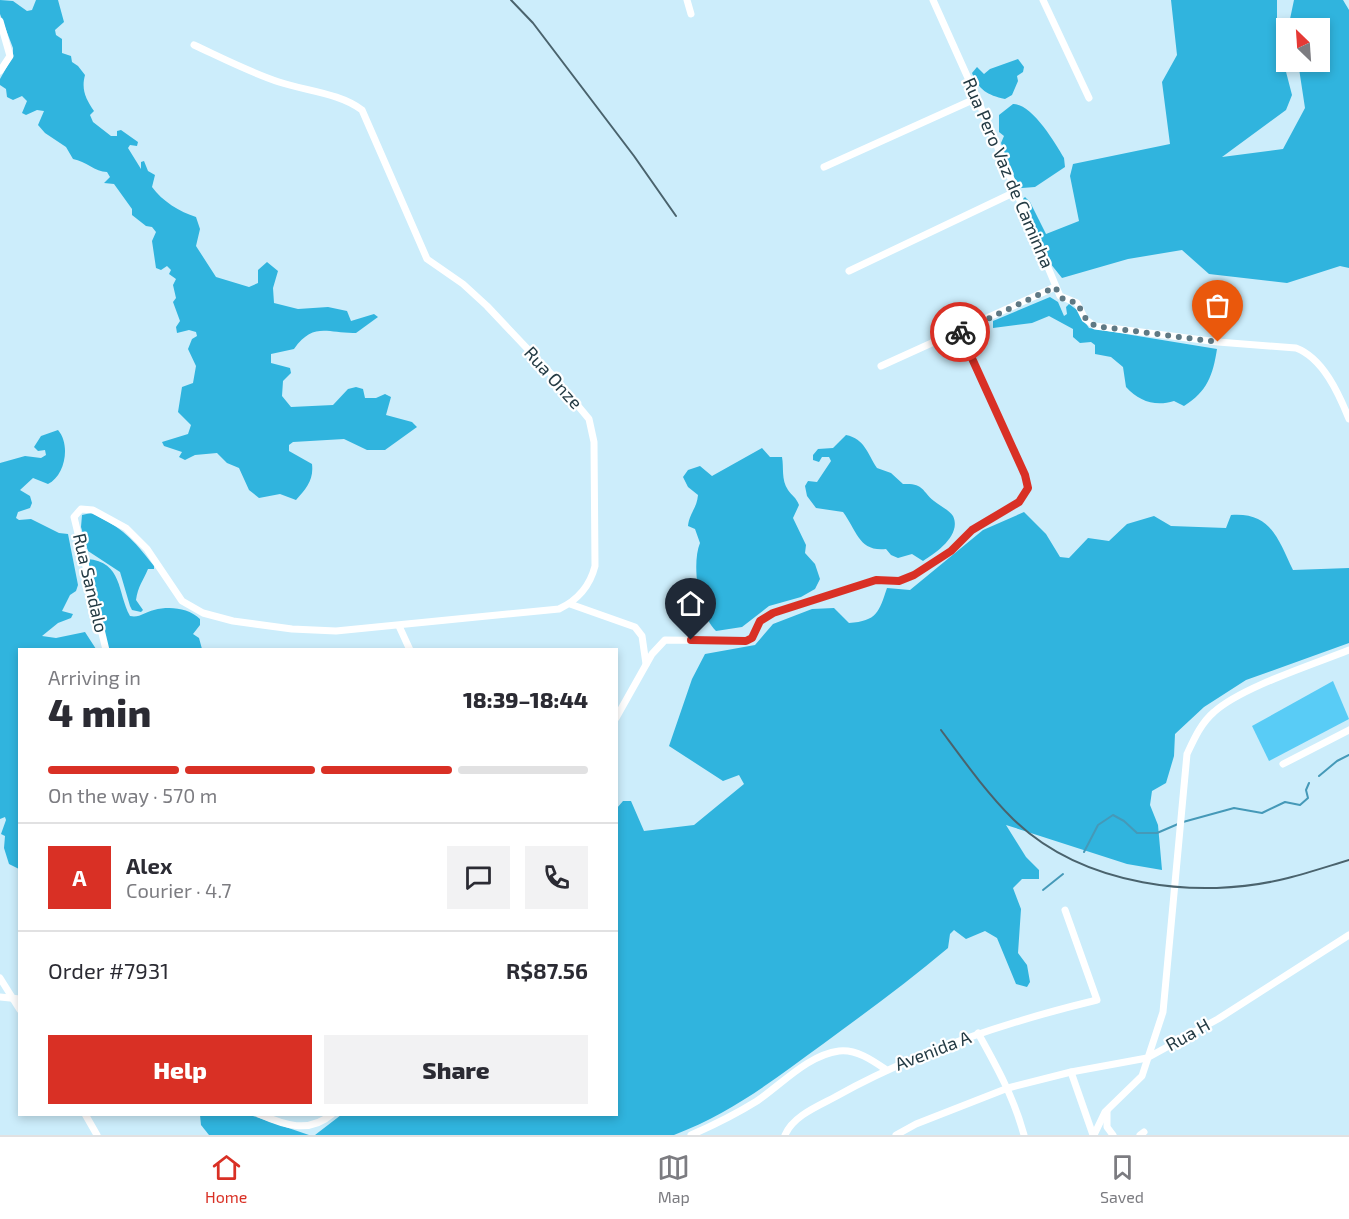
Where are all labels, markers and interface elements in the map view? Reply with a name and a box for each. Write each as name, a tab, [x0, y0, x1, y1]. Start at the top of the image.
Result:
north arrow	[1276, 18, 1330, 72]
map controls	[1276, 18, 1330, 72]
street label: Rua Pero Vaz de Caminha	[959, 74, 1059, 271]
pin	[1192, 280, 1243, 342]
icon: bag	[1201, 289, 1234, 322]
courier	[930, 302, 990, 362]
icon: bike	[944, 316, 977, 349]
street label: Rua Onze	[520, 342, 588, 413]
street label: Rua Sandalo	[69, 531, 113, 635]
pin	[665, 578, 716, 640]
icon: home	[674, 587, 707, 620]
text: Arriving in	[48, 665, 141, 689]
text: 18:39–18:44	[463, 686, 588, 712]
text: 4 min	[48, 688, 151, 735]
text: On the way · 570 m	[48, 783, 217, 807]
button: chat	[447, 846, 510, 909]
button: phone	[525, 846, 588, 909]
text: Alex	[126, 852, 172, 878]
text: A	[72, 864, 87, 890]
text: Courier · 4.7	[126, 878, 232, 902]
text: Order #7931	[48, 957, 169, 983]
text: R$87.56	[506, 957, 588, 983]
street label: Rua H	[1161, 1013, 1214, 1055]
street label: Avenida A	[891, 1025, 975, 1075]
button: Help	[48, 1035, 312, 1104]
button: Share	[324, 1035, 588, 1104]
tab: Home	[205, 1151, 247, 1206]
tab: Map	[657, 1151, 690, 1206]
tab: Saved	[1100, 1151, 1144, 1206]

